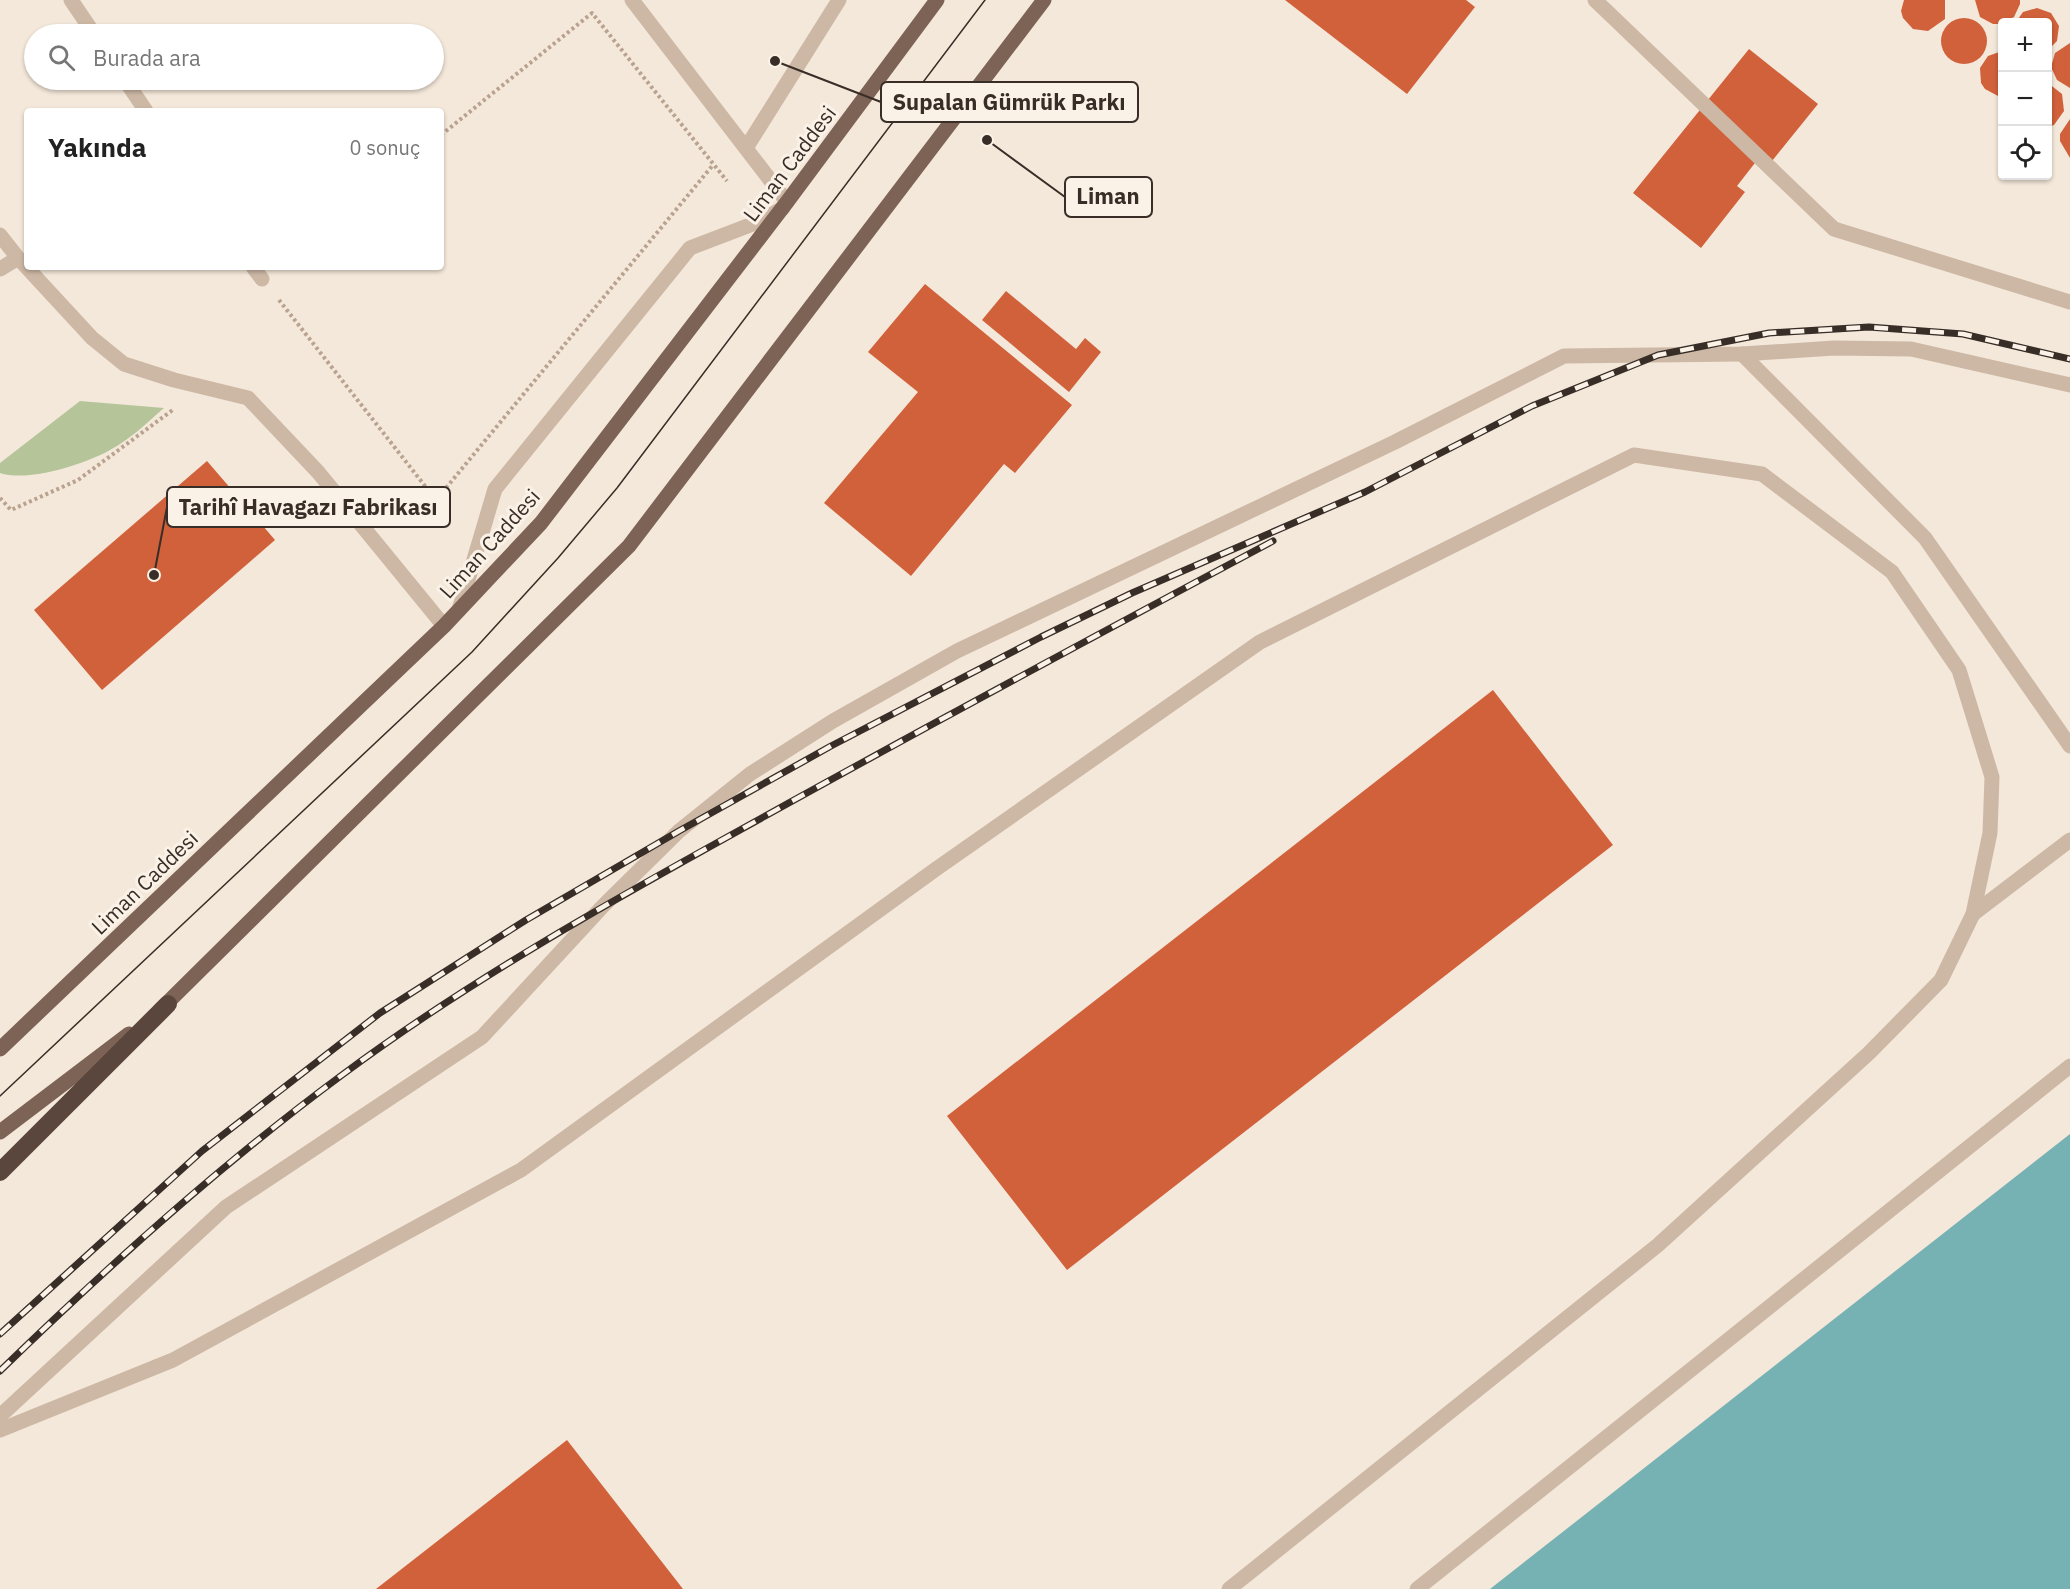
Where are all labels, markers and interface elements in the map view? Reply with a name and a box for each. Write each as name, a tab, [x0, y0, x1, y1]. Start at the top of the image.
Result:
map controls	[1998, 18, 2052, 180]
button: +	[1998, 18, 2052, 72]
search box	[24, 24, 444, 90]
icon: search	[45, 41, 78, 74]
text: Burada ara	[93, 43, 201, 72]
button: −	[1998, 72, 2052, 126]
callout: Supalan Gümrük Parkı	[881, 82, 1138, 122]
text: Supalan Gümrük Parkı	[892, 87, 1126, 116]
street label: Liman Caddesi	[737, 100, 842, 227]
button: locate	[1998, 126, 2052, 180]
text: Yakında	[48, 130, 147, 164]
text: 0 sonuç	[350, 134, 420, 161]
callout: Liman	[1065, 177, 1152, 217]
text: Liman	[1076, 181, 1140, 210]
street label: Liman Caddesi	[433, 483, 546, 604]
callout: Tarihî Havagazı Fabrikası	[167, 487, 450, 527]
text: Tarihî Havagazı Fabrikası	[178, 492, 438, 521]
street label: Liman Caddesi	[85, 824, 204, 940]

